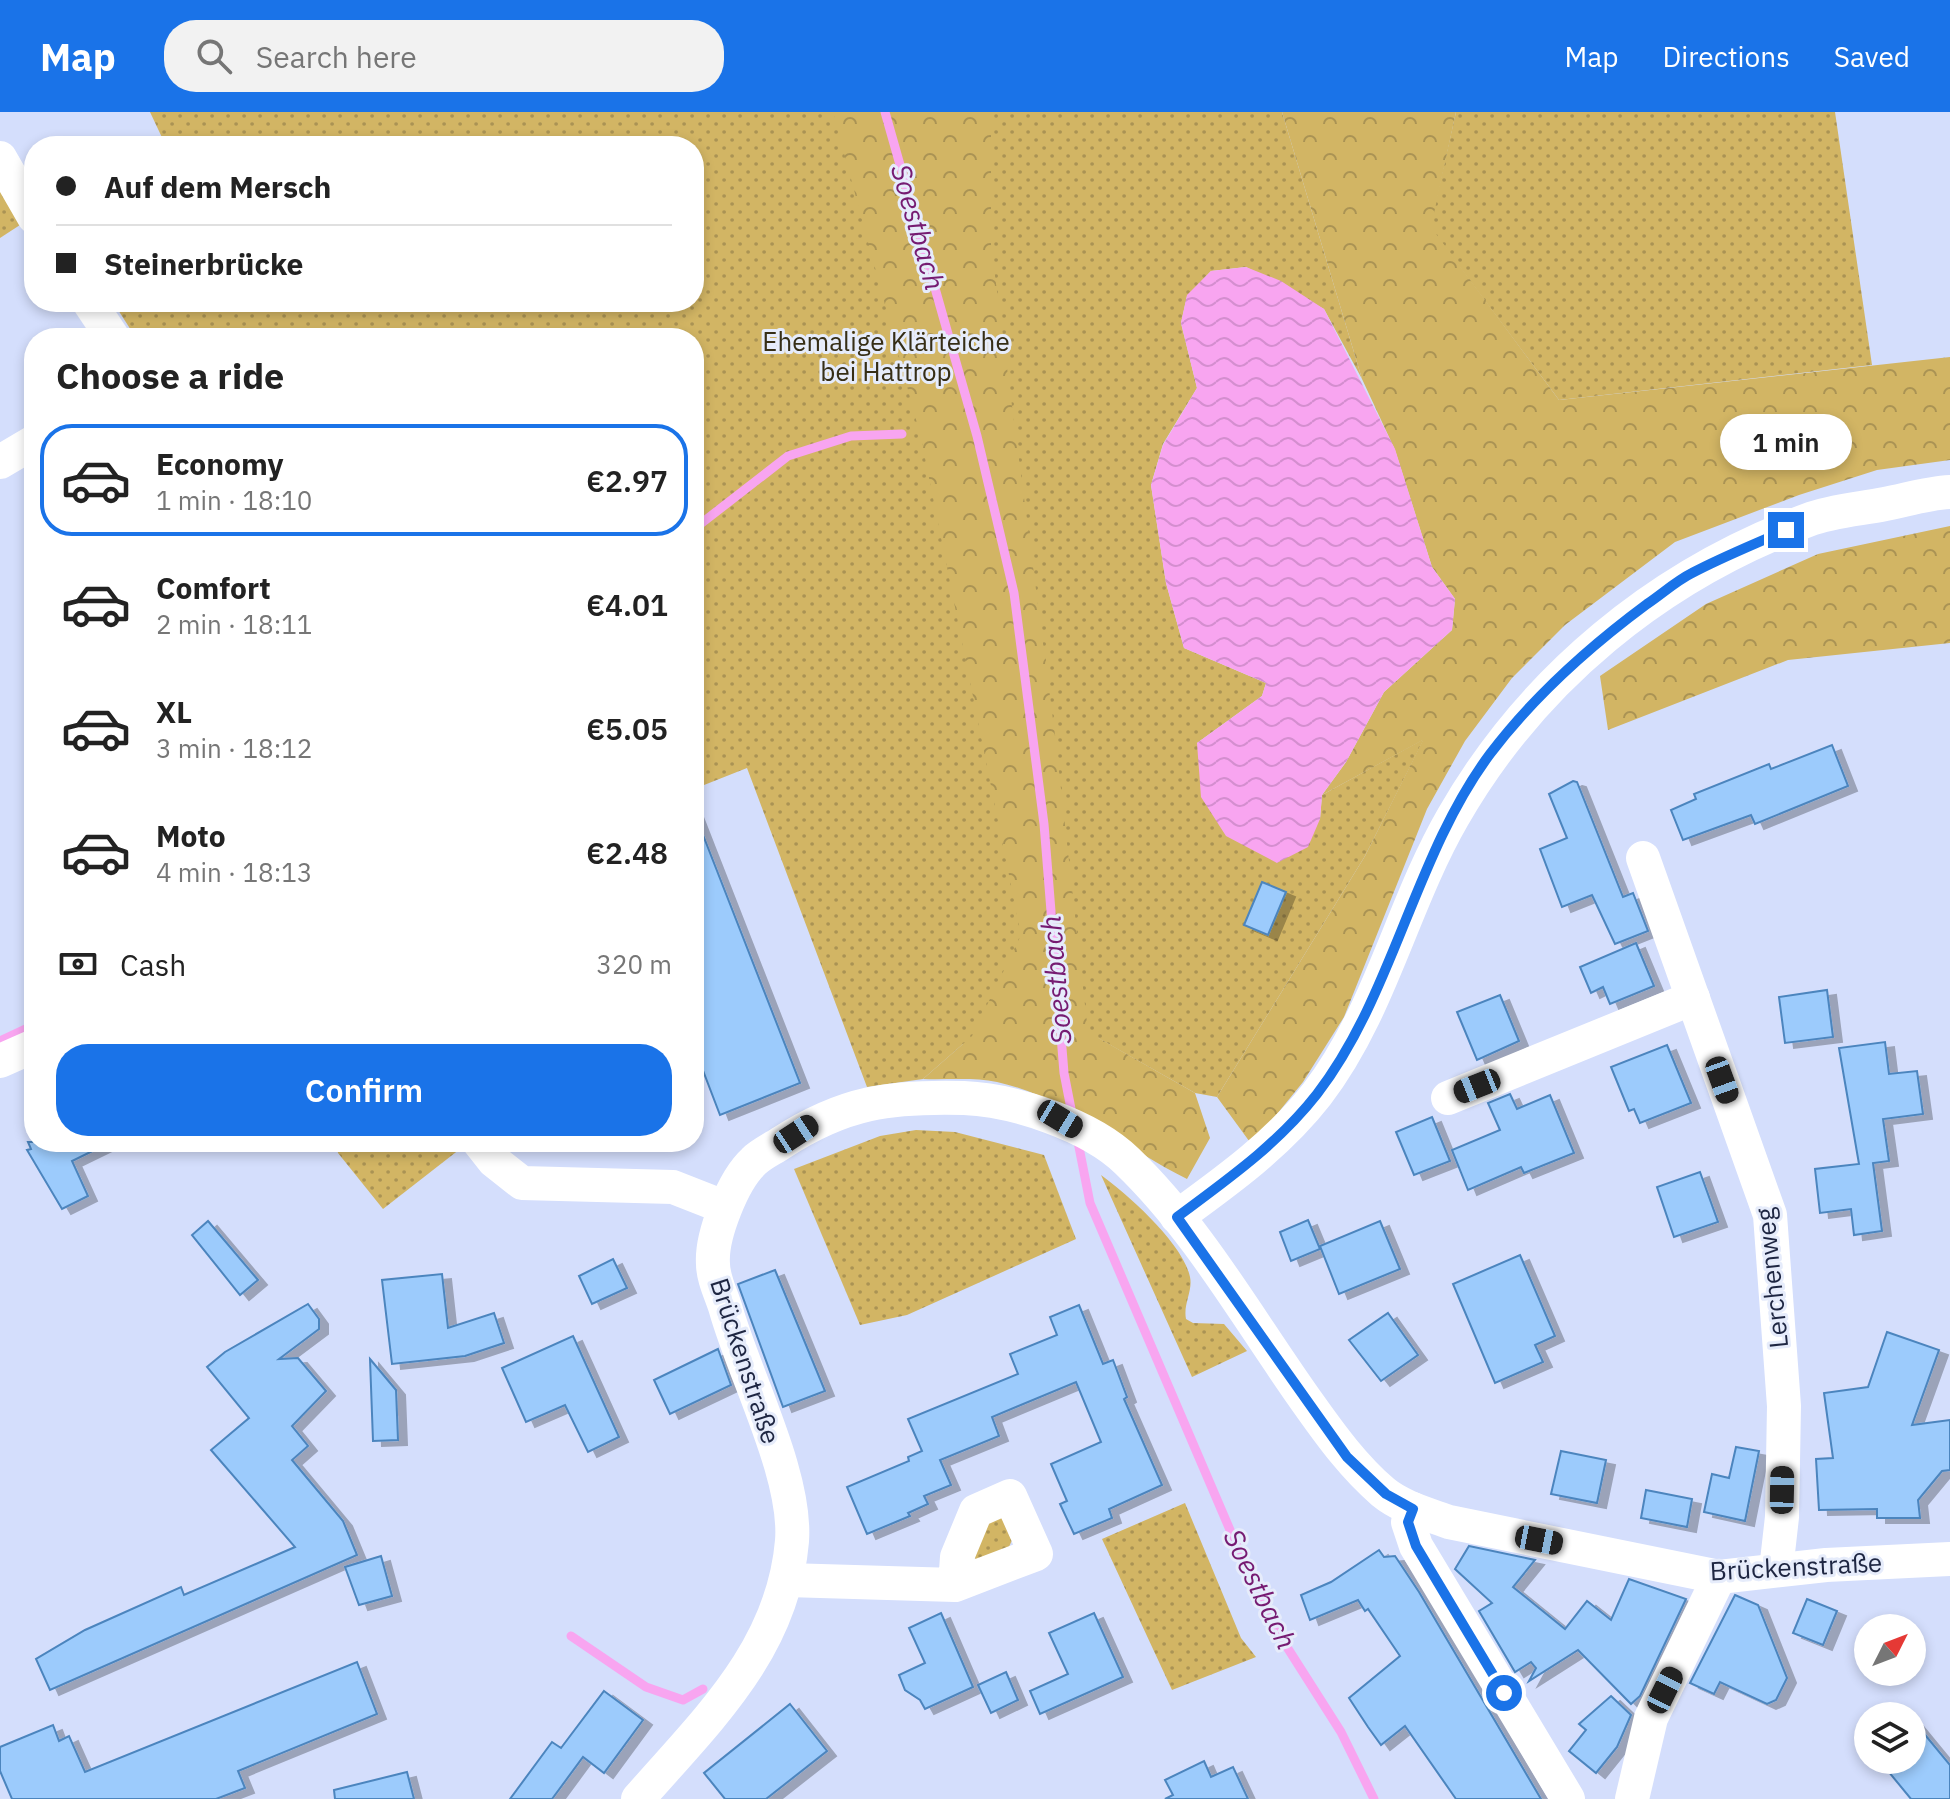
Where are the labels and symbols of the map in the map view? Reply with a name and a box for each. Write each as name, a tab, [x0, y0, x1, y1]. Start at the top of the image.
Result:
water label: Soestbach	[883, 160, 954, 294]
park label: Ehemalige Klärteiche bei Hattrop	[762, 324, 1010, 388]
callout: 1 min	[1720, 414, 1852, 470]
route end	[1768, 512, 1804, 548]
water label: Soestbach	[1031, 914, 1080, 1046]
car	[1703, 1053, 1741, 1107]
car	[1450, 1066, 1504, 1106]
car	[1033, 1096, 1087, 1142]
car	[769, 1111, 823, 1157]
street label: Lerchenweg	[1747, 1206, 1795, 1350]
street label: Brückenstraße	[703, 1273, 789, 1448]
car	[1770, 1466, 1794, 1514]
water label: Soestbach	[1215, 1523, 1305, 1655]
car	[1513, 1524, 1565, 1556]
street label: Brückenstraße	[1709, 1545, 1883, 1587]
north arrow	[1854, 1614, 1926, 1686]
car	[1644, 1663, 1686, 1717]
route start	[1486, 1675, 1522, 1711]

